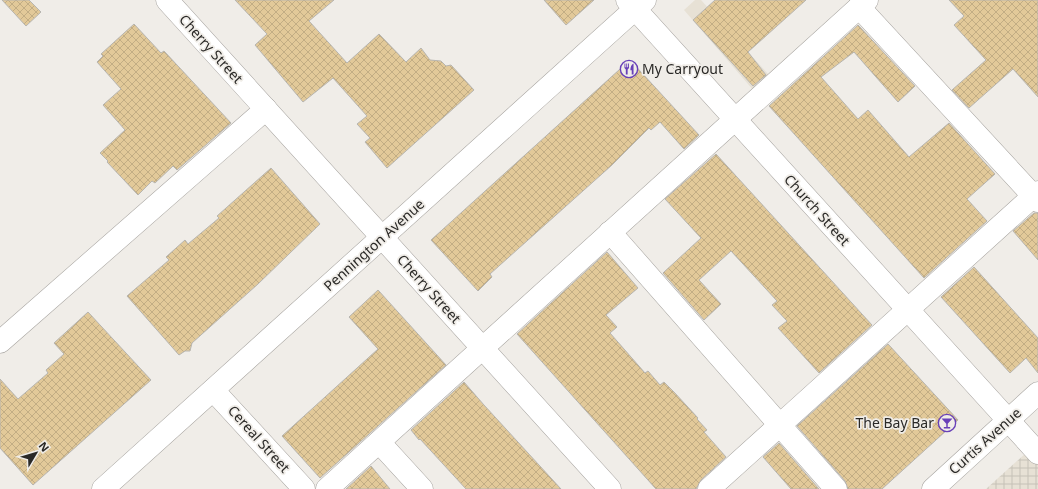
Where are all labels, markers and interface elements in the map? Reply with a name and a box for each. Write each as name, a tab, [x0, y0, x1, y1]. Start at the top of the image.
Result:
street label: Cherry Street	[175, 10, 247, 87]
restaurant icon: My Carryout	[619, 59, 639, 79]
place label: My Carryout	[642, 59, 723, 78]
street label: Church Street	[780, 170, 854, 249]
street label: Pennington Avenue	[319, 194, 428, 295]
street label: Cherry Street	[393, 250, 465, 327]
street label: Cereal Street	[224, 401, 295, 476]
street label: Curtis Avenue	[944, 403, 1025, 478]
place label: The Bay Bar	[856, 413, 934, 432]
bar icon: The Bay Bar	[937, 413, 957, 433]
north arrow	[16, 433, 56, 473]
text: N	[36, 438, 53, 455]

